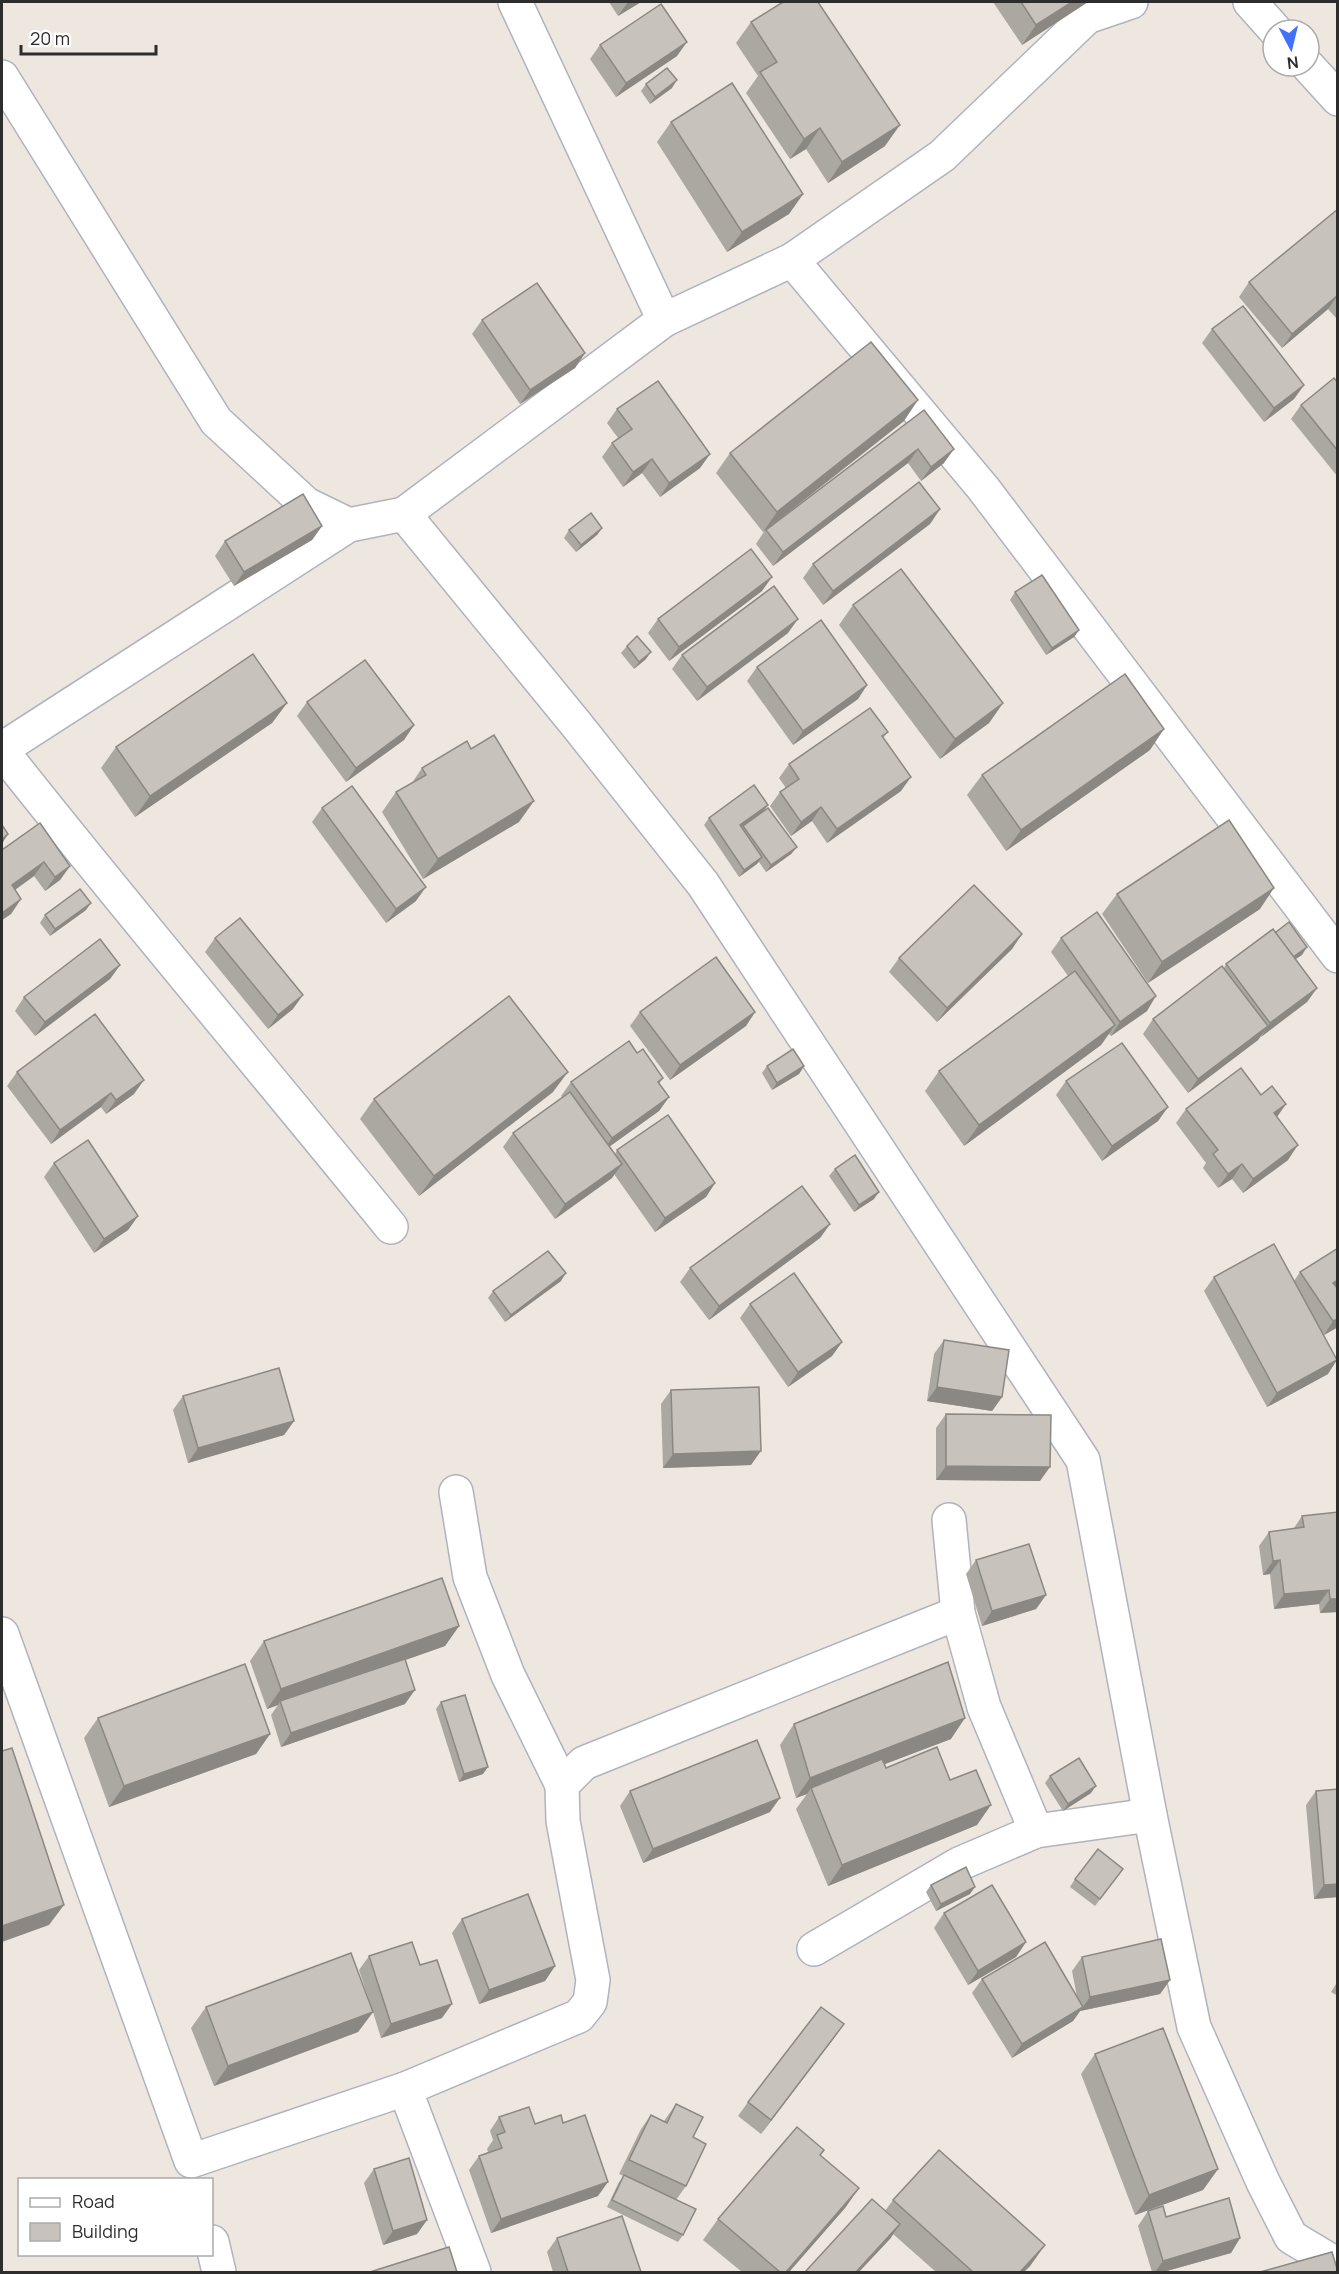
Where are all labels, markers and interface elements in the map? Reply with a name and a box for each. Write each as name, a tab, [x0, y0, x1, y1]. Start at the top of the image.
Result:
scale bar	[21, 18, 156, 56]
north arrow	[1261, 18, 1321, 78]
text: 20 m	[30, 26, 70, 50]
text: N	[1286, 51, 1300, 75]
legend	[18, 2178, 213, 2256]
text: Road	[72, 2189, 115, 2213]
text: Building	[72, 2219, 138, 2243]

